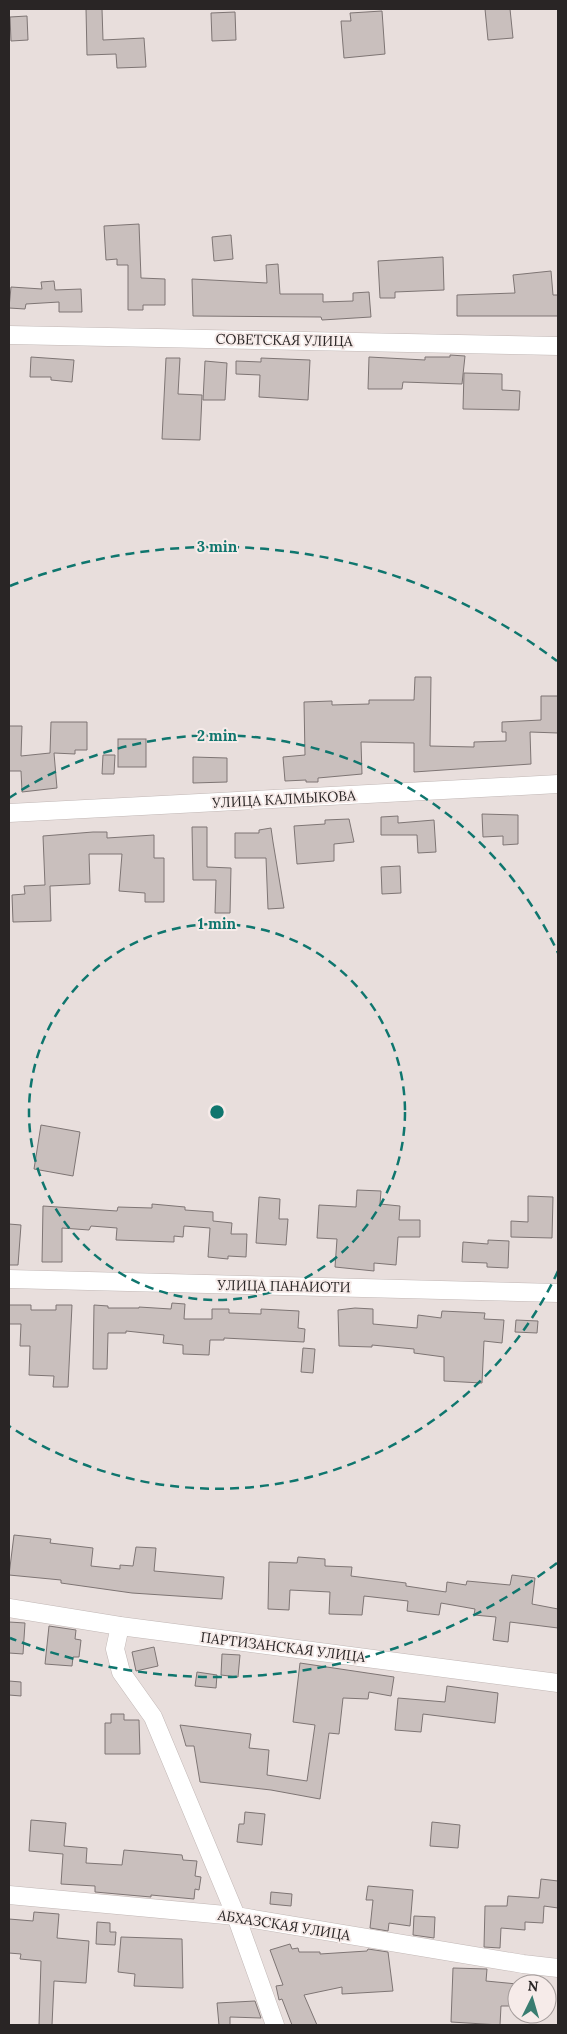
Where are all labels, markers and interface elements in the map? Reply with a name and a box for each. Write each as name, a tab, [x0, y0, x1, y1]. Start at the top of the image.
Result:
street label: СОВЕТСКАЯ УЛИЦА	[215, 330, 353, 350]
text: 3 min	[197, 537, 238, 556]
text: 2 min	[197, 726, 238, 745]
street label: УЛИЦА КАЛМЫКОВА	[211, 786, 356, 812]
text: 1 min	[198, 914, 237, 933]
centre of rings	[208, 1103, 226, 1121]
street label: УЛИЦА ПАНАИОТИ	[216, 1276, 351, 1296]
street label: ПАРТИЗАНСКАЯ УЛИЦА	[200, 1628, 367, 1666]
street label: АБХАЗСКАЯ УЛИЦА	[216, 1905, 352, 1944]
north arrow	[507, 1974, 557, 2024]
text: N	[527, 1977, 539, 1996]

